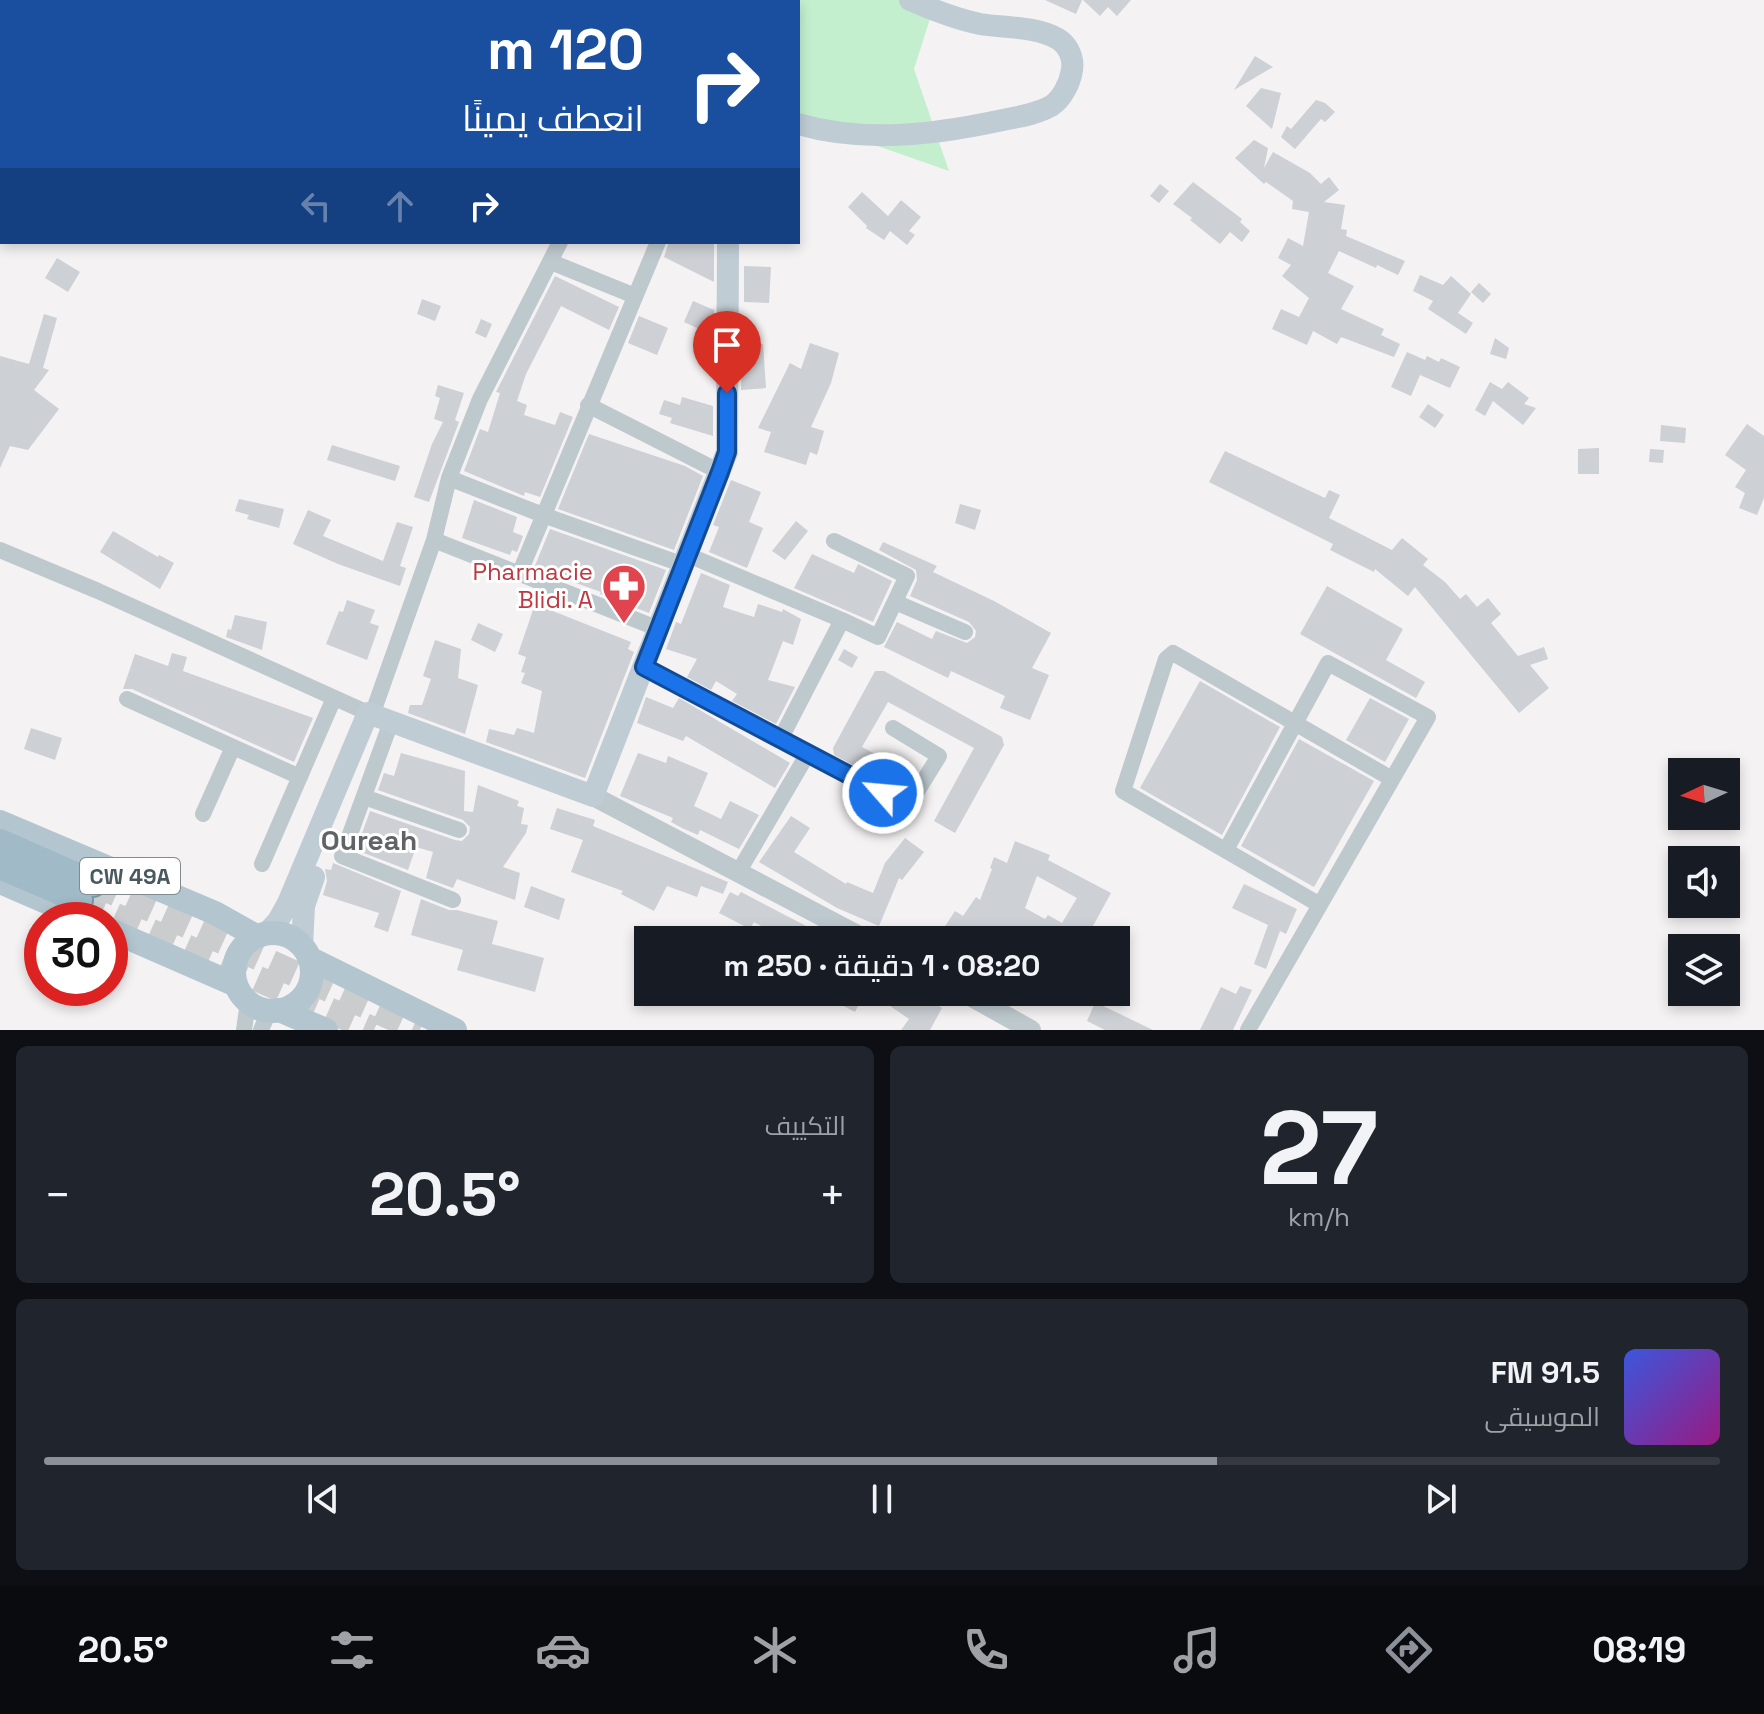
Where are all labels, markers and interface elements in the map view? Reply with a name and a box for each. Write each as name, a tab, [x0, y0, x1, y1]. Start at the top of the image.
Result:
text: 120 m	[487, 14, 644, 85]
icon: right	[672, 32, 776, 136]
text: انعطف يمينًا	[462, 96, 644, 142]
icon: left	[294, 184, 338, 228]
icon: ahead	[378, 184, 422, 228]
icon: right	[462, 184, 506, 228]
pin	[693, 311, 761, 393]
icon: arrive	[705, 323, 749, 367]
place label: Pharmacie Blidi. A	[472, 556, 593, 615]
pharmacy icon: Pharmacie Blidi. A	[600, 562, 648, 625]
position arrow	[841, 751, 925, 835]
north arrow	[1668, 758, 1740, 830]
map controls	[1668, 758, 1740, 1006]
district label: Oureah	[321, 822, 417, 858]
button: sound	[1668, 846, 1740, 918]
road number: CW 49A	[80, 858, 180, 894]
speed limit sign: 30	[24, 902, 128, 1006]
button: layers	[1668, 934, 1740, 1006]
text: 08:20 · 1 دقيقة · 250 m	[724, 946, 1040, 985]
text: 27	[1260, 1082, 1378, 1214]
text: التكييف	[764, 1109, 846, 1143]
text: 20.5°	[369, 1156, 521, 1233]
text: −	[44, 1167, 71, 1223]
text: +	[819, 1167, 846, 1223]
text: km/h	[1288, 1200, 1350, 1234]
text: 91.5 FM	[1491, 1353, 1600, 1392]
text: الموسيقى	[1485, 1400, 1600, 1434]
icon: previous	[301, 1477, 345, 1521]
icon: pause	[860, 1477, 904, 1521]
icon: next	[1419, 1477, 1463, 1521]
icon: filters	[324, 1622, 380, 1678]
icon: car	[535, 1622, 591, 1678]
icon: climate	[747, 1622, 803, 1678]
icon: phone	[958, 1622, 1014, 1678]
icon: music	[1169, 1622, 1225, 1678]
icon: directions	[1381, 1622, 1437, 1678]
text: 20.5°	[78, 1627, 169, 1673]
text: 08:19	[1592, 1627, 1686, 1673]

